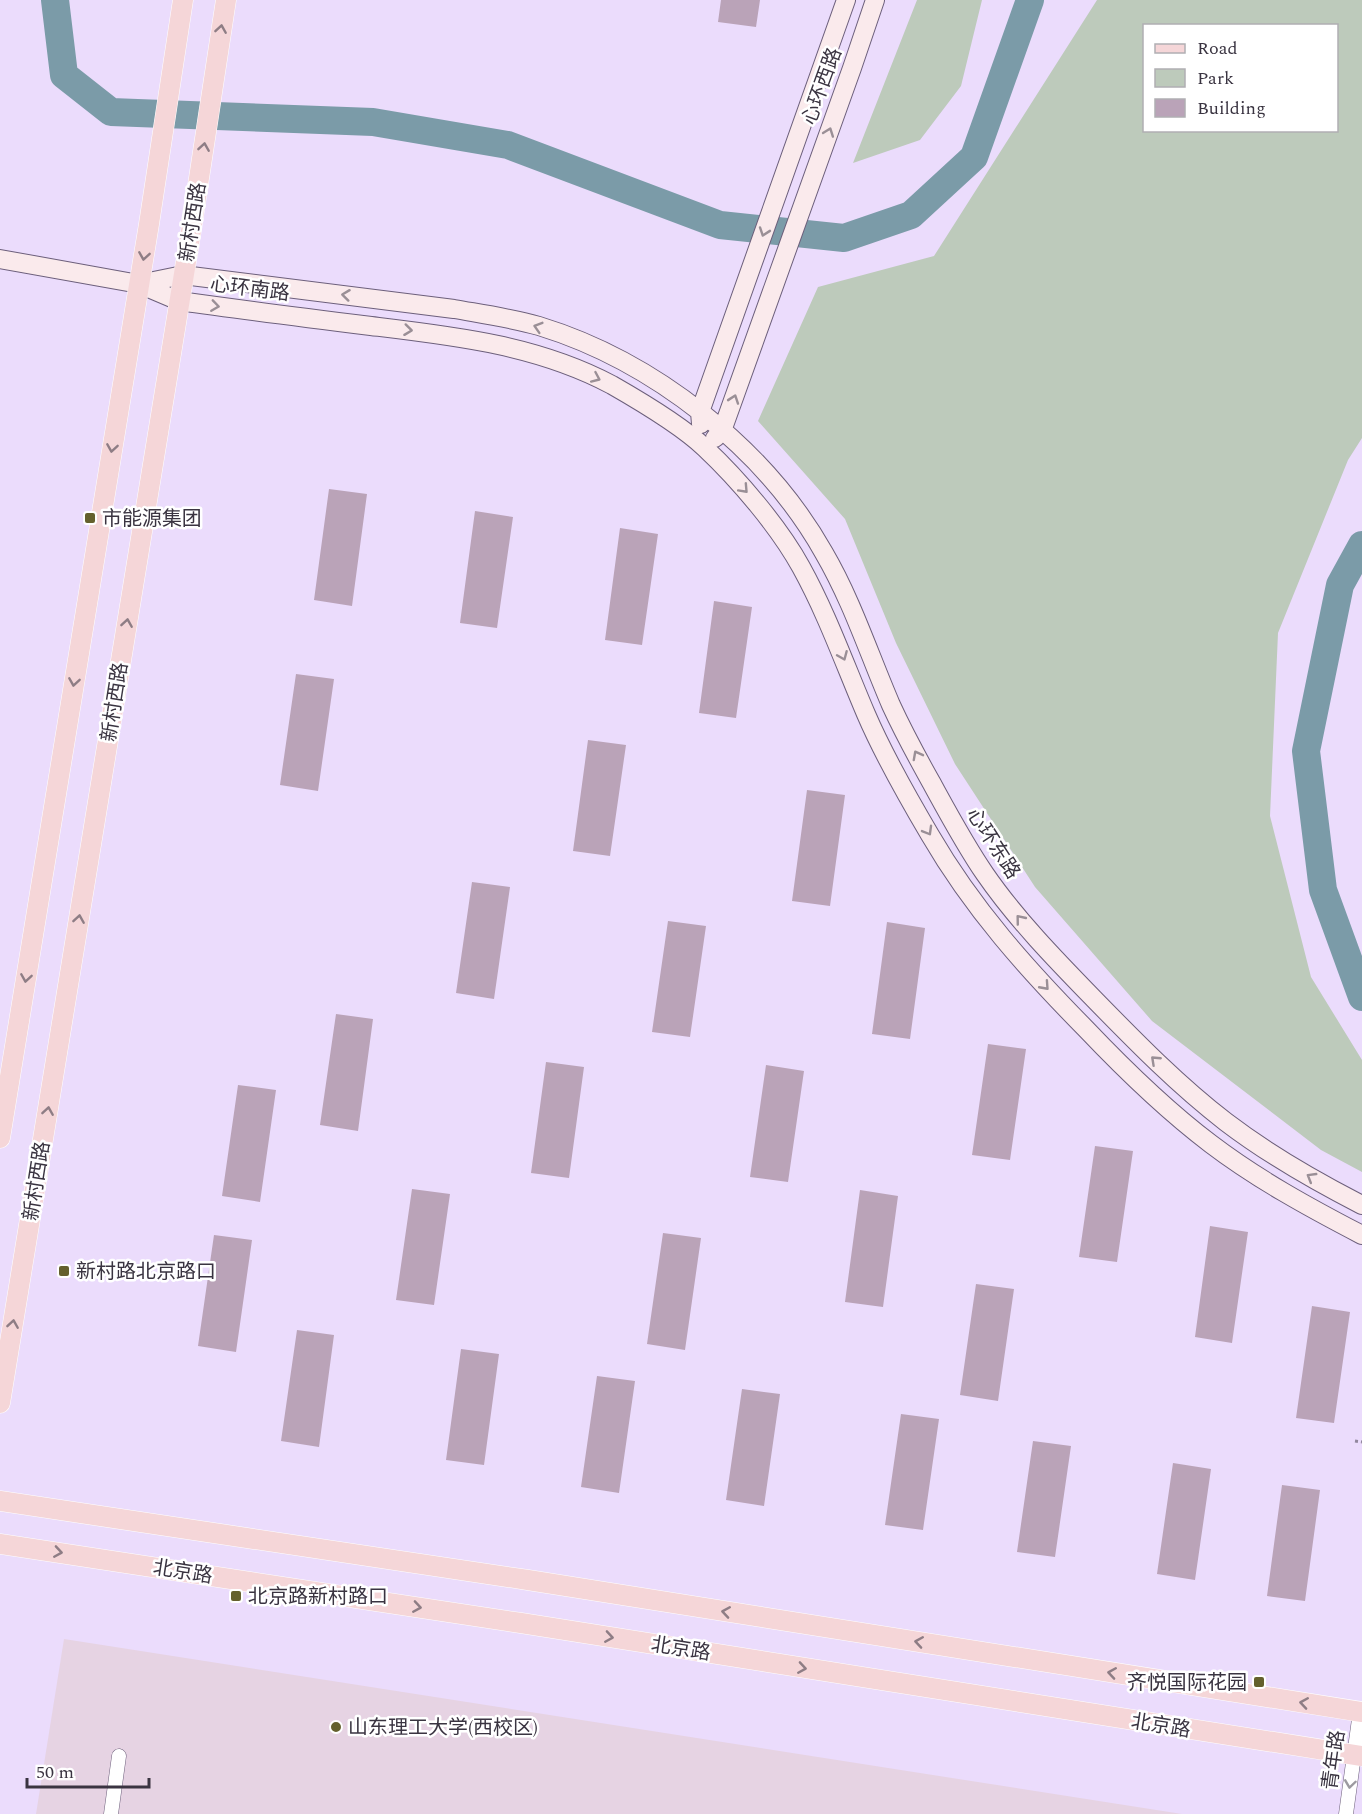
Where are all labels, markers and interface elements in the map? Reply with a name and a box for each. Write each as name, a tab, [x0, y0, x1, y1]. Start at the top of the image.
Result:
legend	[1143, 24, 1338, 132]
one-way arrow	[215, 25, 227, 34]
text: Road	[1197, 35, 1238, 62]
street label: 心环西路	[794, 44, 850, 129]
text: Park	[1197, 65, 1234, 92]
text: Building	[1197, 95, 1266, 122]
one-way arrow	[822, 127, 834, 138]
one-way arrow	[197, 142, 209, 152]
street label: 新村西路	[172, 180, 214, 264]
one-way arrow	[758, 227, 771, 237]
one-way arrow	[138, 251, 150, 261]
street label: 心环南路	[208, 269, 291, 309]
one-way arrow	[341, 290, 350, 302]
one-way arrow	[210, 299, 219, 311]
one-way arrow	[533, 322, 544, 334]
one-way arrow	[404, 324, 413, 336]
one-way arrow	[590, 371, 601, 383]
one-way arrow	[727, 394, 740, 405]
one-way arrow	[106, 443, 119, 453]
one-way arrow	[736, 482, 747, 493]
place label: 市能源集团	[102, 504, 202, 534]
marker: 市能源集团	[83, 511, 97, 525]
one-way arrow	[120, 618, 133, 628]
one-way arrow	[835, 650, 847, 661]
street label: 新村西路	[94, 660, 136, 744]
one-way arrow	[68, 677, 81, 687]
one-way arrow	[913, 751, 924, 761]
street label: 心环东路	[959, 802, 1028, 885]
one-way arrow	[921, 825, 932, 835]
one-way arrow	[72, 914, 85, 924]
one-way arrow	[1017, 915, 1028, 926]
one-way arrow	[20, 973, 33, 983]
one-way arrow	[1038, 980, 1049, 990]
one-way arrow	[1152, 1056, 1162, 1067]
one-way arrow	[41, 1106, 53, 1116]
street label: 新村西路	[16, 1139, 58, 1223]
one-way arrow	[1307, 1172, 1317, 1184]
place label: 新村路北京路口	[76, 1257, 216, 1287]
marker: 新村路北京路口	[57, 1264, 71, 1278]
one-way arrow	[6, 1320, 19, 1330]
one-way arrow	[53, 1546, 63, 1558]
street label: 北京路	[151, 1552, 215, 1591]
place label: 北京路新村路口	[248, 1582, 388, 1612]
marker: 北京路新村路口	[229, 1589, 243, 1603]
one-way arrow	[411, 1600, 421, 1613]
one-way arrow	[722, 1606, 731, 1618]
street label: 北京路	[649, 1629, 713, 1668]
one-way arrow	[604, 1630, 614, 1643]
one-way arrow	[914, 1637, 924, 1649]
one-way arrow	[797, 1661, 807, 1673]
one-way arrow	[1107, 1667, 1116, 1679]
place label: 齐悦国际花园	[1127, 1668, 1247, 1698]
marker: 齐悦国际花园	[1252, 1675, 1266, 1689]
one-way arrow	[1300, 1698, 1309, 1710]
street label: 北京路	[1129, 1706, 1193, 1745]
place label: 山东理工大学(西校区)	[348, 1713, 538, 1743]
marker: 山东理工大学(西校区)	[329, 1720, 343, 1734]
street label: 青年路	[1315, 1728, 1353, 1792]
scale bar	[27, 1751, 148, 1789]
text: 50 m	[36, 1759, 74, 1786]
one-way arrow	[1344, 1779, 1356, 1788]

